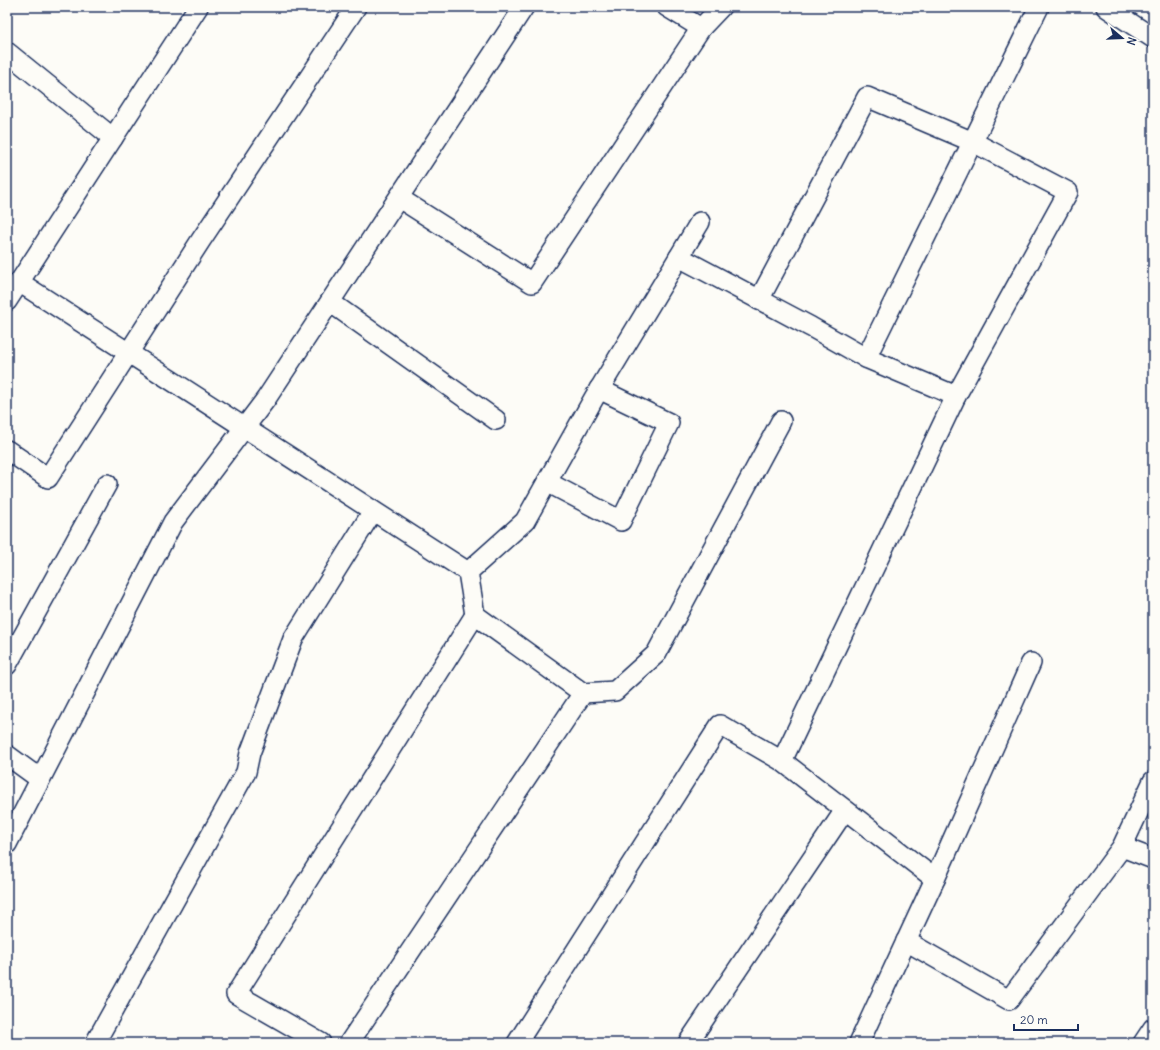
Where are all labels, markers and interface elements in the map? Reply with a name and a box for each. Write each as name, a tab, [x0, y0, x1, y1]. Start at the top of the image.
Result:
north arrow	[1102, 18, 1142, 58]
text: N	[1124, 35, 1139, 47]
scale bar	[1014, 1006, 1078, 1032]
text: 20 m	[1020, 1012, 1048, 1027]

